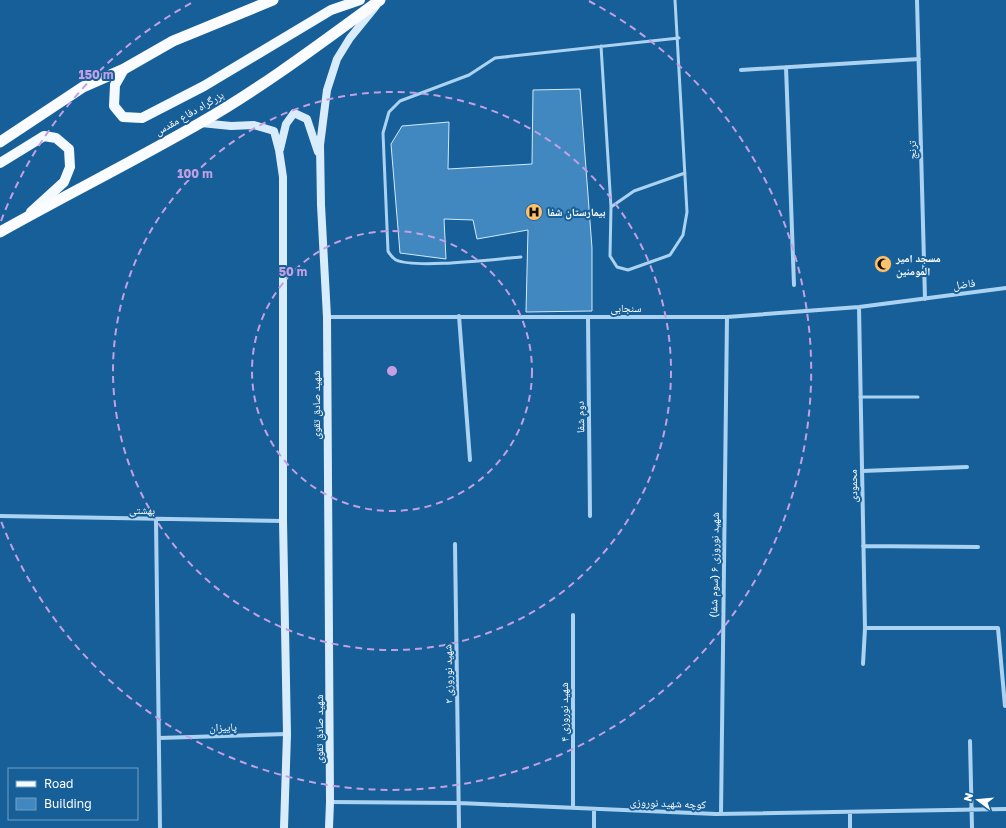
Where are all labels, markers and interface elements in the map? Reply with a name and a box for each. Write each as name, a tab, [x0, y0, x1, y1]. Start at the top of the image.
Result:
text: 150 m	[79, 67, 113, 82]
street label: بزرگراه دفاع مقدس	[152, 88, 226, 138]
street label: ترنج	[905, 140, 919, 159]
text: 100 m	[177, 166, 213, 181]
hospital icon: بیمارستان شفا	[524, 202, 544, 222]
place label: بیمارستان شفا	[547, 205, 605, 220]
place label: مسجد امیر المومنین	[895, 251, 941, 279]
mosque icon: مسجد امیر المومنین	[873, 254, 893, 274]
text: 50 m	[279, 264, 307, 279]
street label: فاضل	[952, 275, 977, 293]
street label: سنجابی	[610, 301, 642, 315]
centre of rings	[385, 364, 399, 378]
street label: شهید صادق تقوی	[309, 370, 323, 440]
street label: دوم شفا	[573, 400, 587, 433]
street label: محمودی	[846, 469, 860, 503]
street label: بهشتی	[129, 503, 155, 517]
street label: شهید نوروزی ۶ (سوم شفا)	[706, 512, 722, 618]
street label: شهید نوروزی ۲	[440, 644, 456, 704]
street label: شهید نوروزی ۴	[557, 682, 571, 742]
street label: شهید صادق تقوی	[312, 694, 326, 764]
street label: پاییزان	[209, 720, 237, 735]
legend	[8, 768, 138, 820]
text: Road	[44, 776, 73, 791]
north arrow	[958, 780, 998, 820]
text: N	[961, 791, 975, 803]
street label: کوچه شهید نوروزی	[630, 795, 707, 811]
text: Building	[44, 796, 92, 811]

